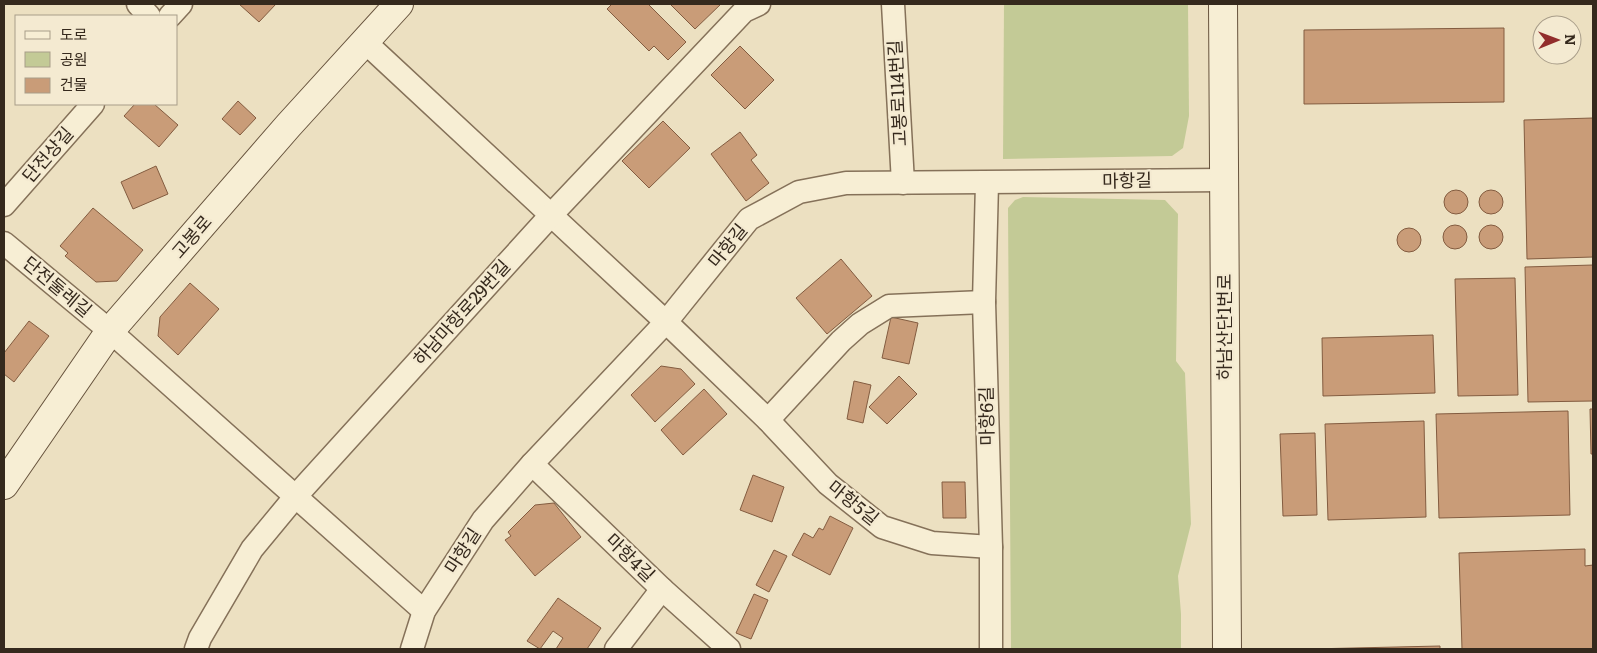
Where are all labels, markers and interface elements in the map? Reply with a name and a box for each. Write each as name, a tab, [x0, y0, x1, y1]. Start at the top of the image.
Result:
legend	[15, 15, 178, 105]
north arrow	[1532, 15, 1582, 65]
text: 도로	[60, 22, 88, 45]
text: N	[1561, 34, 1581, 46]
street label: 고봉로114번길	[880, 39, 913, 147]
text: 공원	[60, 47, 88, 70]
text: 건물	[60, 72, 88, 95]
street label: 단전상길	[15, 120, 79, 188]
street label: 마항길	[1102, 166, 1152, 193]
street label: 고봉로	[164, 208, 217, 264]
street label: 마항길	[701, 217, 753, 273]
street label: 단전둘레길	[18, 249, 98, 323]
street label: 하남마항로29번길	[406, 253, 516, 371]
street label: 하남산단1번로	[1210, 274, 1237, 380]
street label: 마항6길	[971, 386, 1000, 446]
street label: 마항5길	[823, 473, 885, 531]
street label: 마항길	[437, 522, 487, 578]
street label: 마항4길	[600, 527, 662, 587]

